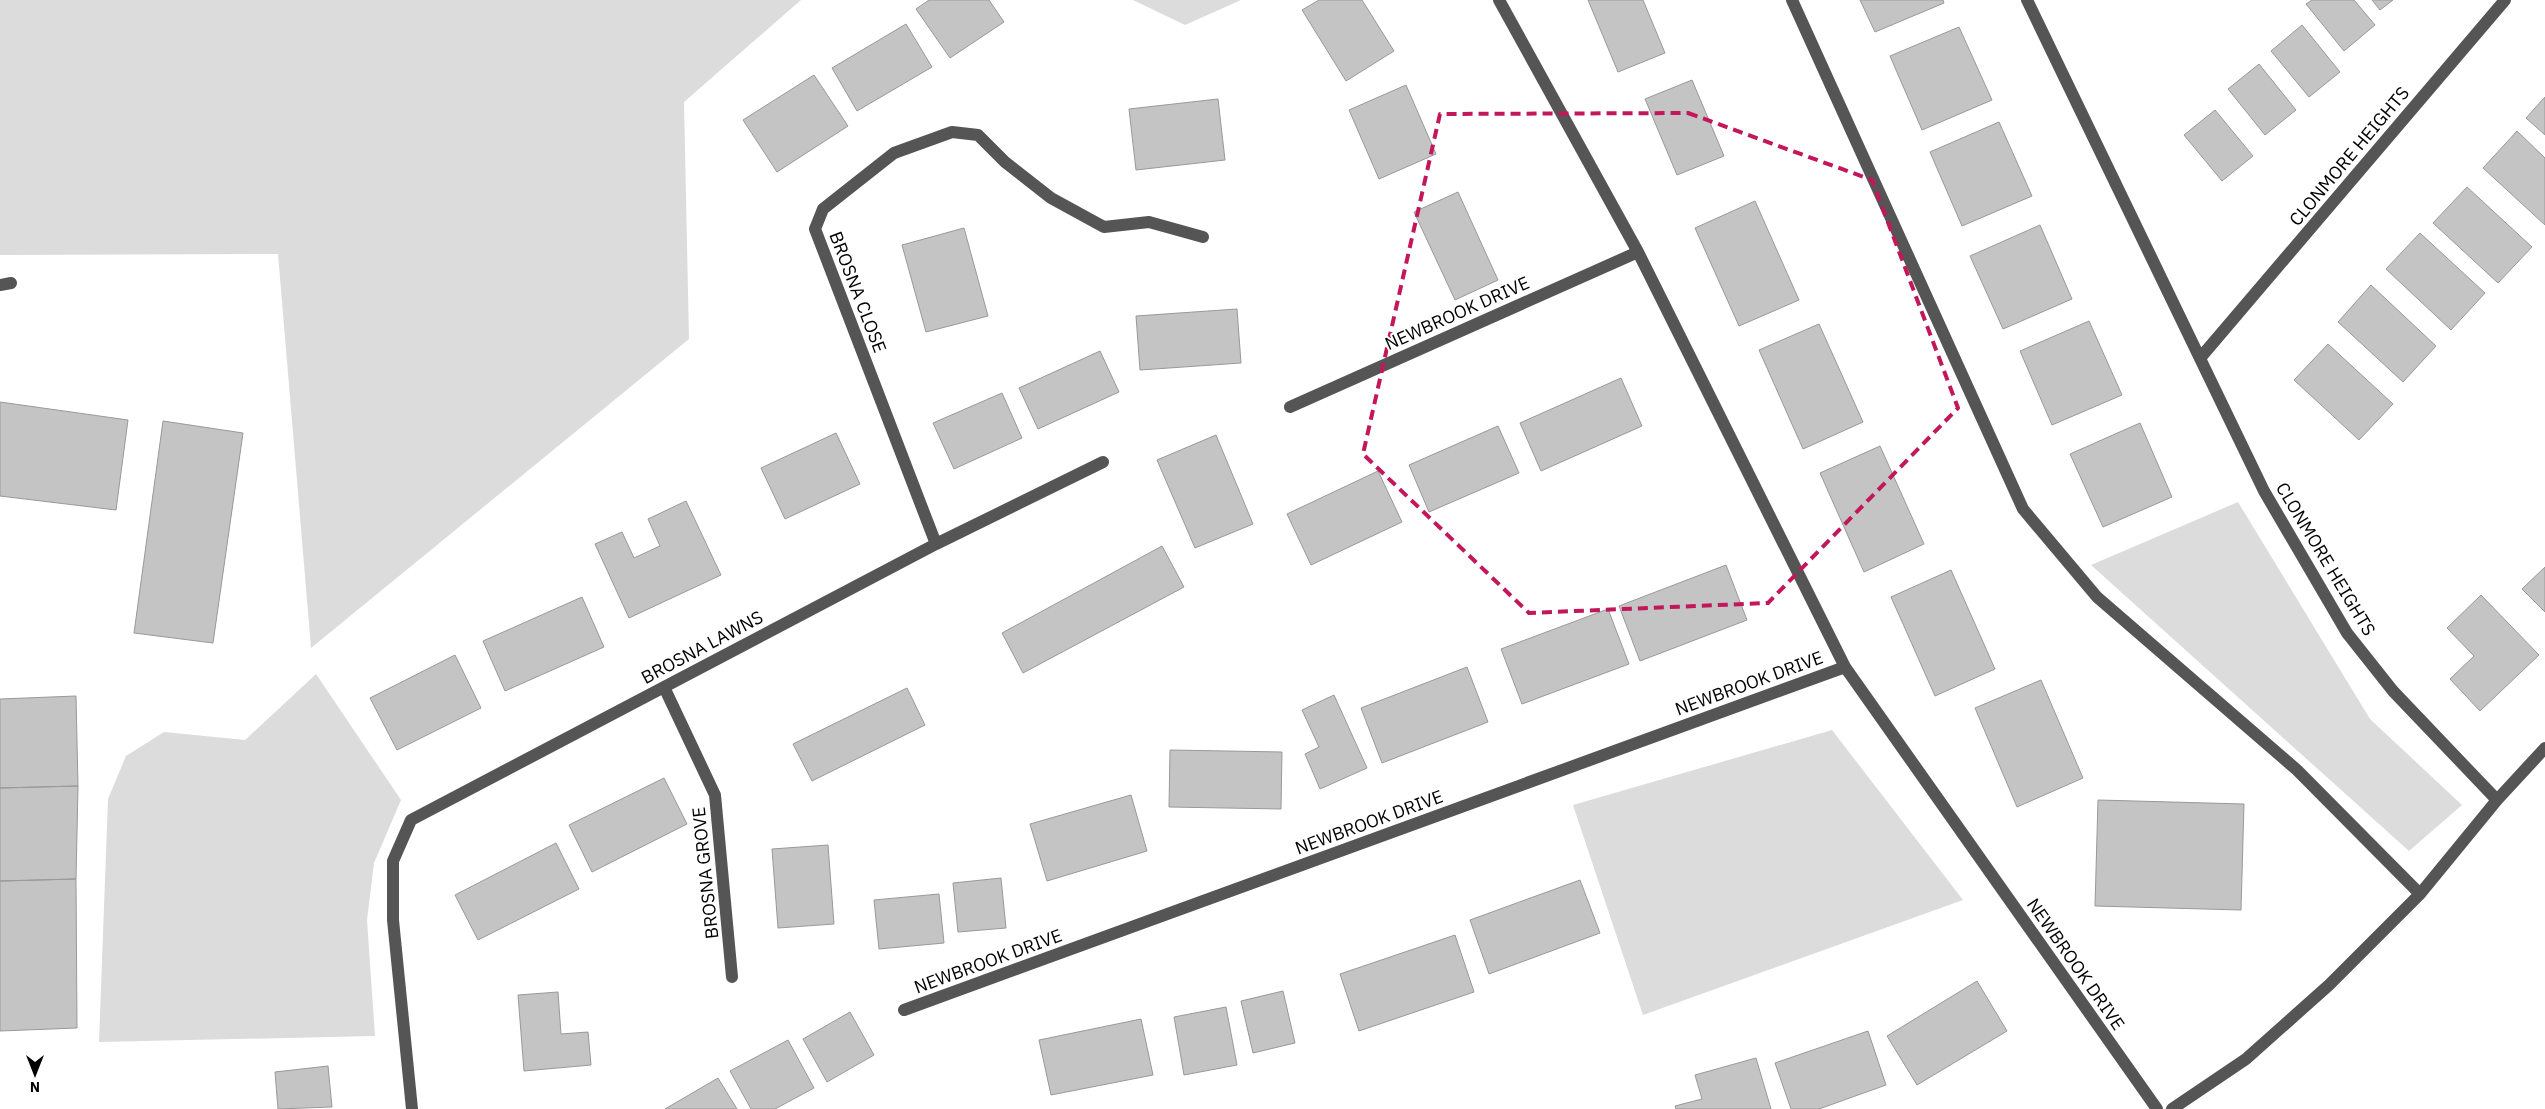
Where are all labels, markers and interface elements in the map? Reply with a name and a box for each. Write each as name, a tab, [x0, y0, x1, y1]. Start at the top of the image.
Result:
street label: CLONMORE HEIGHTS	[2284, 82, 2414, 230]
street label: BROSNA CLOSE	[824, 228, 892, 356]
street label: NEWBROOK DRIVE	[1381, 271, 1533, 355]
street label: CLONMORE HEIGHTS	[2271, 478, 2381, 640]
street label: BROSNA LAWNS	[637, 605, 767, 689]
street label: NEWBROOK DRIVE	[1672, 646, 1826, 720]
street label: NEWBROOK DRIVE	[1292, 785, 1446, 859]
street label: BROSNA GROVE	[687, 806, 723, 940]
street label: NEWBROOK DRIVE	[2022, 894, 2130, 1034]
street label: NEWBROOK DRIVE	[911, 924, 1065, 998]
north arrow	[10, 1049, 60, 1099]
text: N	[30, 1078, 40, 1096]

